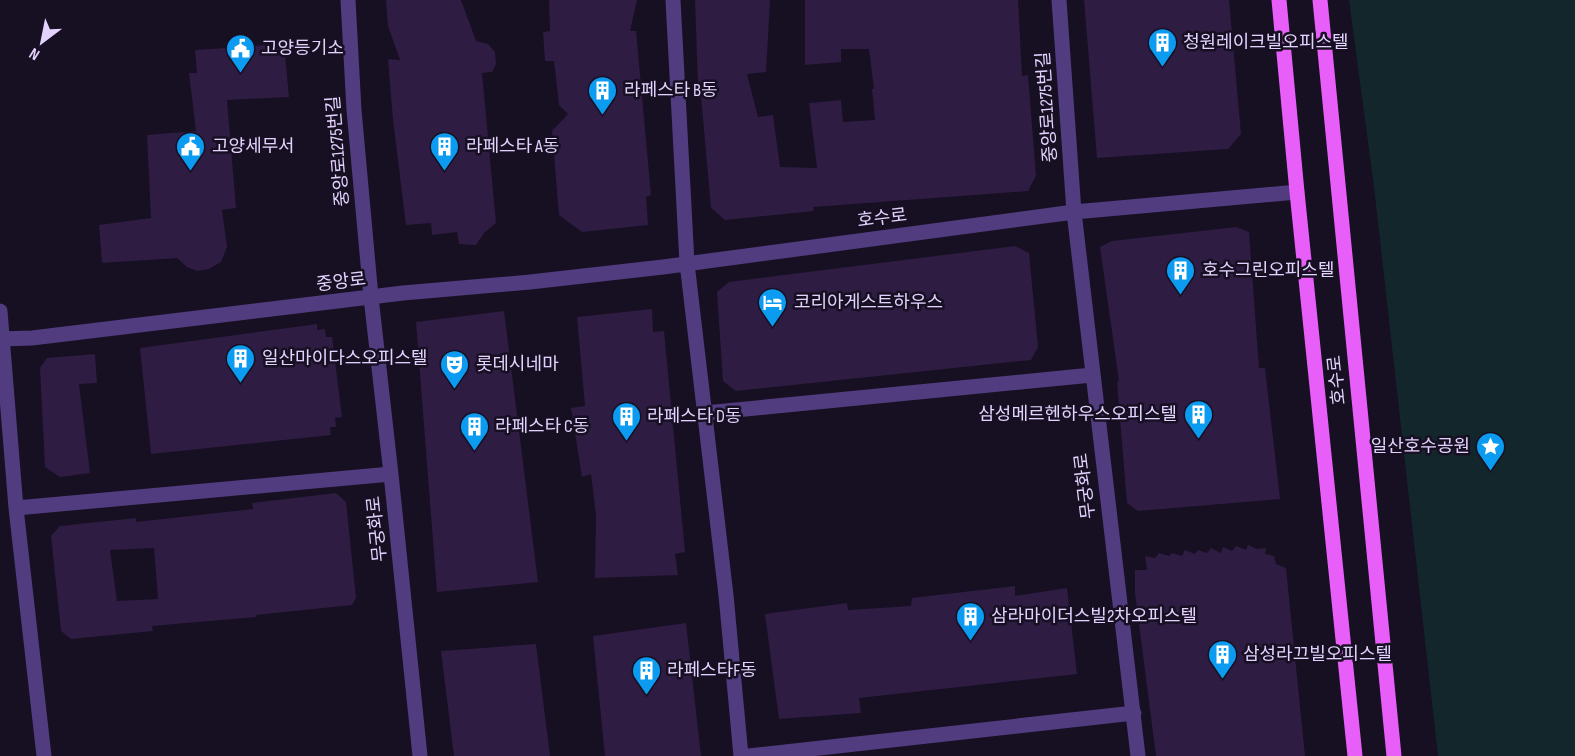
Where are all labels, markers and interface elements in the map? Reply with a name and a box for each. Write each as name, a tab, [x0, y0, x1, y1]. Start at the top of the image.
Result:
north arrow	[12, 12, 72, 72]
building icon: 청원레이크빌오피스텔	[1146, 26, 1178, 68]
public building icon: 고양등기소	[224, 32, 256, 74]
place label: 청원레이크빌오피스텔	[1183, 32, 1349, 53]
place label: 고양등기소	[261, 38, 344, 59]
text: N	[26, 43, 44, 64]
street label: 중앙로1275번길	[1033, 51, 1061, 163]
building icon: 라페스타 B동	[587, 74, 619, 116]
place label: 라페스타 B동	[624, 80, 718, 101]
street label: 중앙로1275번길	[323, 95, 353, 207]
public building icon: 고양세무서	[175, 130, 207, 172]
building icon: 라페스타 A동	[429, 130, 461, 172]
place label: 고양세무서	[212, 136, 295, 157]
place label: 라페스타 A동	[466, 136, 559, 157]
street label: 호수로	[856, 205, 908, 231]
building icon: 호수그린오피스텔	[1165, 254, 1197, 296]
place label: 호수그린오피스텔	[1202, 260, 1334, 281]
street label: 중앙로	[315, 269, 367, 295]
hotel icon: 코리아게스트하우스	[757, 286, 789, 328]
place label: 코리아게스트하우스	[794, 292, 943, 313]
building icon: 일산마이다스오피스텔	[225, 342, 257, 384]
place label: 일산마이다스오피스텔	[262, 348, 428, 369]
theatre icon: 롯데시네마	[439, 348, 471, 390]
place label: 롯데시네마	[476, 354, 559, 375]
street label: 호수로	[1324, 354, 1350, 406]
building icon: 삼성메르헨하우스오피스텔	[1182, 398, 1214, 440]
building icon: 라페스타 D동	[610, 400, 642, 442]
place label: 삼성메르헨하우스오피스텔	[978, 404, 1177, 425]
place label: 라페스타 D동	[647, 406, 742, 427]
building icon: 라페스타 C동	[458, 410, 490, 452]
place label: 라페스타 C동	[495, 416, 589, 437]
place icon: 일산호수공원	[1475, 430, 1507, 472]
place label: 일산호수공원	[1371, 436, 1470, 457]
street label: 무궁화로	[1071, 452, 1099, 520]
street label: 무궁화로	[363, 495, 391, 563]
building icon: 삼라마이더스빌2차오피스텔	[954, 600, 986, 642]
place label: 삼라마이더스빌2차오피스텔	[991, 606, 1197, 627]
building icon: 삼성라끄빌오피스텔	[1206, 638, 1238, 680]
place label: 삼성라끄빌오피스텔	[1243, 644, 1392, 665]
building icon: 라페스타F동	[630, 654, 662, 696]
place label: 라페스타F동	[667, 660, 757, 681]

